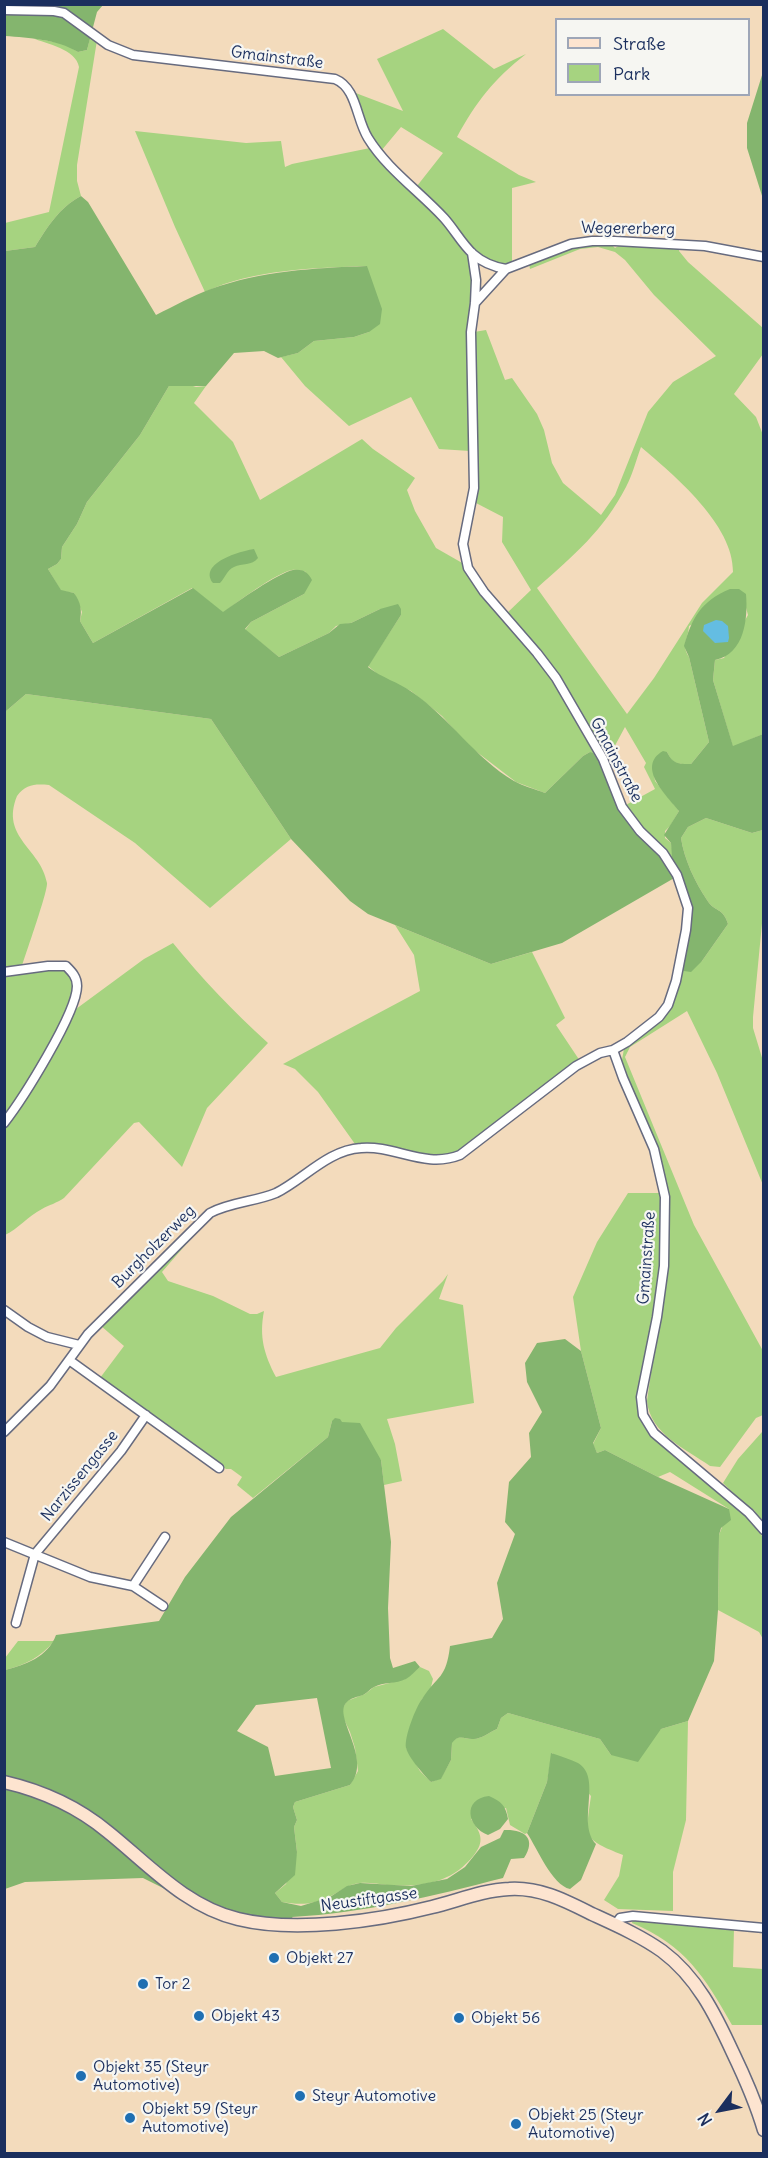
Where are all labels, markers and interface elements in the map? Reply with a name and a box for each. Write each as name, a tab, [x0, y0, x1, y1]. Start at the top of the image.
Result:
legend	[555, 18, 750, 96]
text: Straße	[613, 32, 666, 55]
street label: Gmainstraße	[230, 43, 324, 73]
text: Park	[613, 62, 650, 85]
street label: Wegererberg	[581, 219, 675, 239]
street label: Gmainstraße	[586, 714, 646, 806]
street label: Burgholzerweg	[108, 1201, 200, 1293]
street label: Gmainstraße	[634, 1211, 660, 1305]
street label: Narzissengasse	[37, 1427, 123, 1525]
street label: Neustiftgasse	[320, 1884, 418, 1916]
place label: Objekt 27	[286, 1948, 353, 1968]
marker: Objekt 27	[267, 1951, 281, 1965]
place label: Tor 2	[155, 1974, 190, 1994]
marker: Tor 2	[136, 1977, 150, 1991]
place label: Objekt 43	[211, 2006, 280, 2026]
place label: Objekt 56	[471, 2008, 540, 2028]
marker: Objekt 43	[192, 2009, 206, 2023]
marker: Objekt 56	[452, 2011, 466, 2025]
place label: Objekt 35 (Steyr Automotive)	[93, 2057, 209, 2095]
marker: Objekt 35 (Steyr Automotive)	[74, 2069, 88, 2083]
north arrow	[690, 2080, 750, 2140]
place label: Steyr Automotive	[312, 2086, 436, 2106]
marker: Steyr Automotive	[293, 2089, 307, 2103]
place label: Objekt 59 (Steyr Automotive)	[142, 2099, 258, 2137]
place label: Objekt 25 (Steyr Automotive)	[528, 2105, 643, 2143]
text: N	[693, 2110, 716, 2130]
marker: Objekt 59 (Steyr Automotive)	[123, 2111, 137, 2125]
marker: Objekt 25 (Steyr Automotive)	[509, 2117, 523, 2131]

